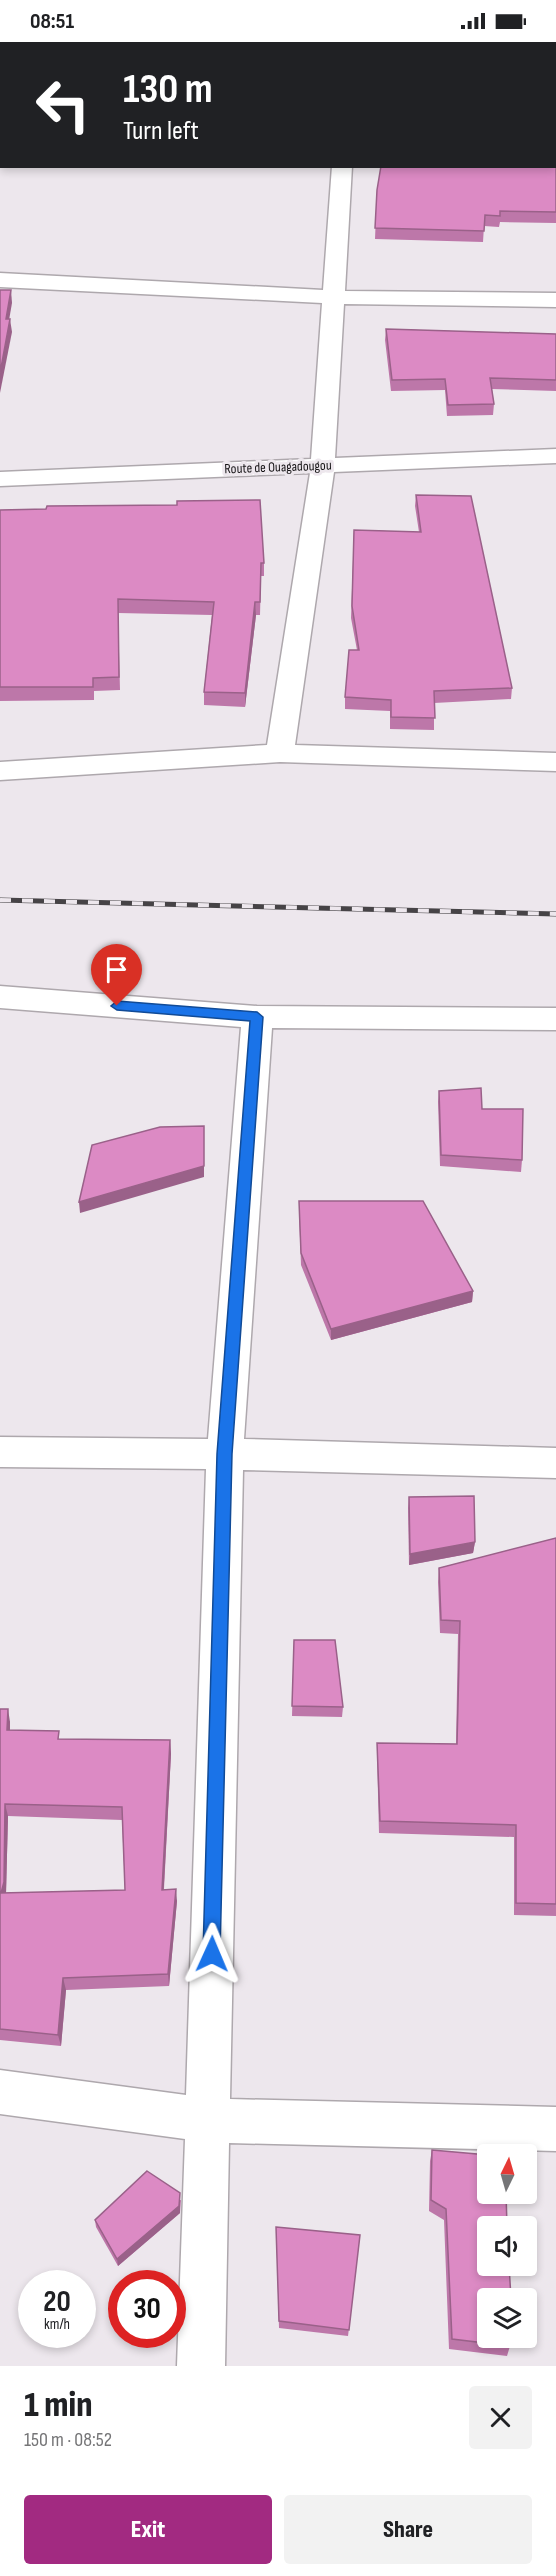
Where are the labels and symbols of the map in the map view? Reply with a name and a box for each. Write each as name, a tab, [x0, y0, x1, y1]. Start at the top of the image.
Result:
street label: Route de Ouagadougou	[224, 457, 332, 477]
pin	[91, 944, 142, 1006]
position arrow	[180, 1922, 244, 1986]
north arrow	[477, 2144, 537, 2204]
speed limit sign: 30	[108, 2270, 186, 2348]

